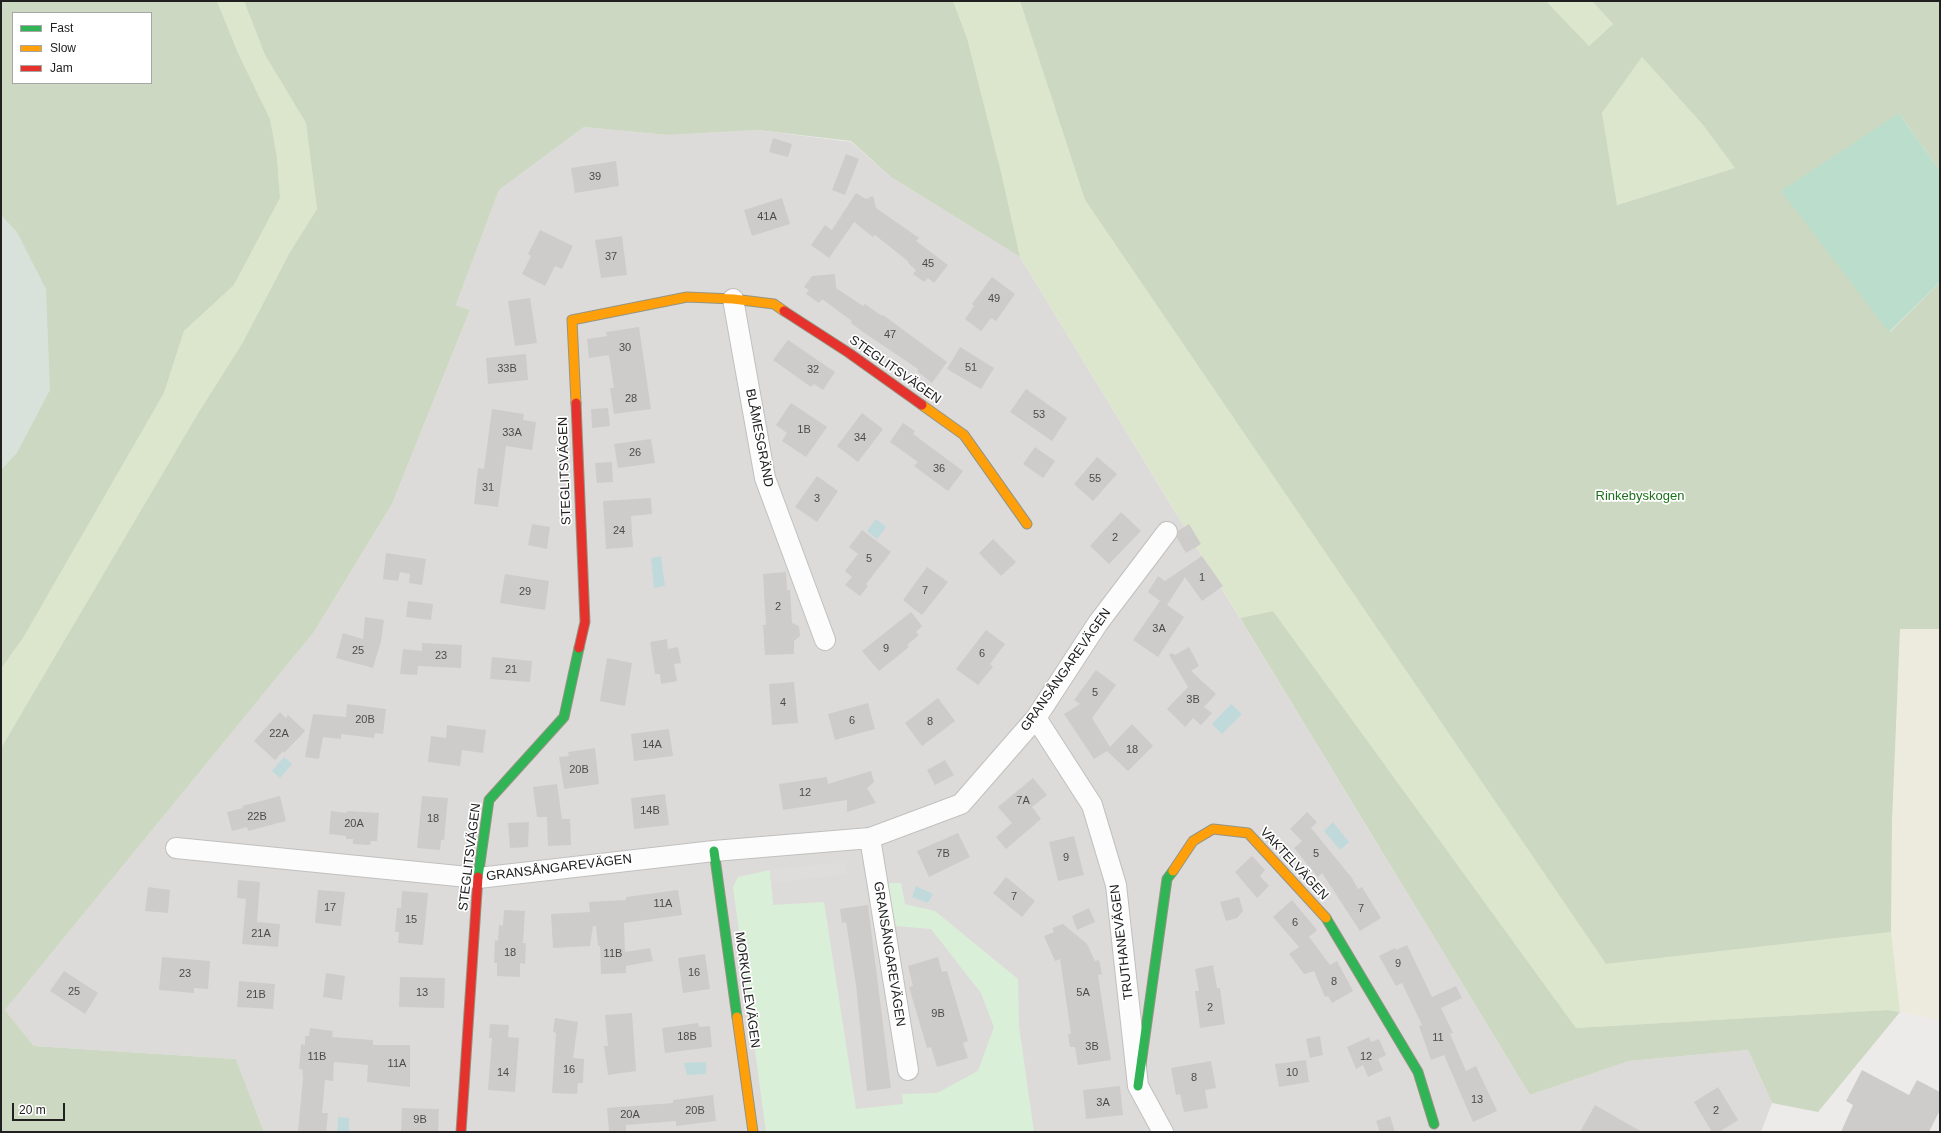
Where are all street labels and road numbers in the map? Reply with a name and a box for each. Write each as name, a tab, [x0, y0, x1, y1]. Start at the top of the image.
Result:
street label: STEGLITSVÄGEN	[846, 333, 944, 407]
street label: BLÅMESGRÄND	[742, 388, 776, 488]
street label: STEGLITSVÄGEN	[555, 417, 575, 525]
street label: GRANSÅNGAREVÄGEN	[1018, 605, 1114, 735]
street label: STEGLITSVÄGEN	[456, 802, 484, 912]
street label: VAKTELVÄGEN	[1256, 825, 1332, 903]
street label: GRANSÅNGAREVÄGEN	[485, 851, 633, 885]
street label: GRANSÅNGAREVÄGEN	[870, 880, 908, 1028]
street label: TRUTHANEVÄGEN	[1107, 883, 1137, 1001]
street label: MORKULLEVÄGEN	[731, 931, 763, 1049]

